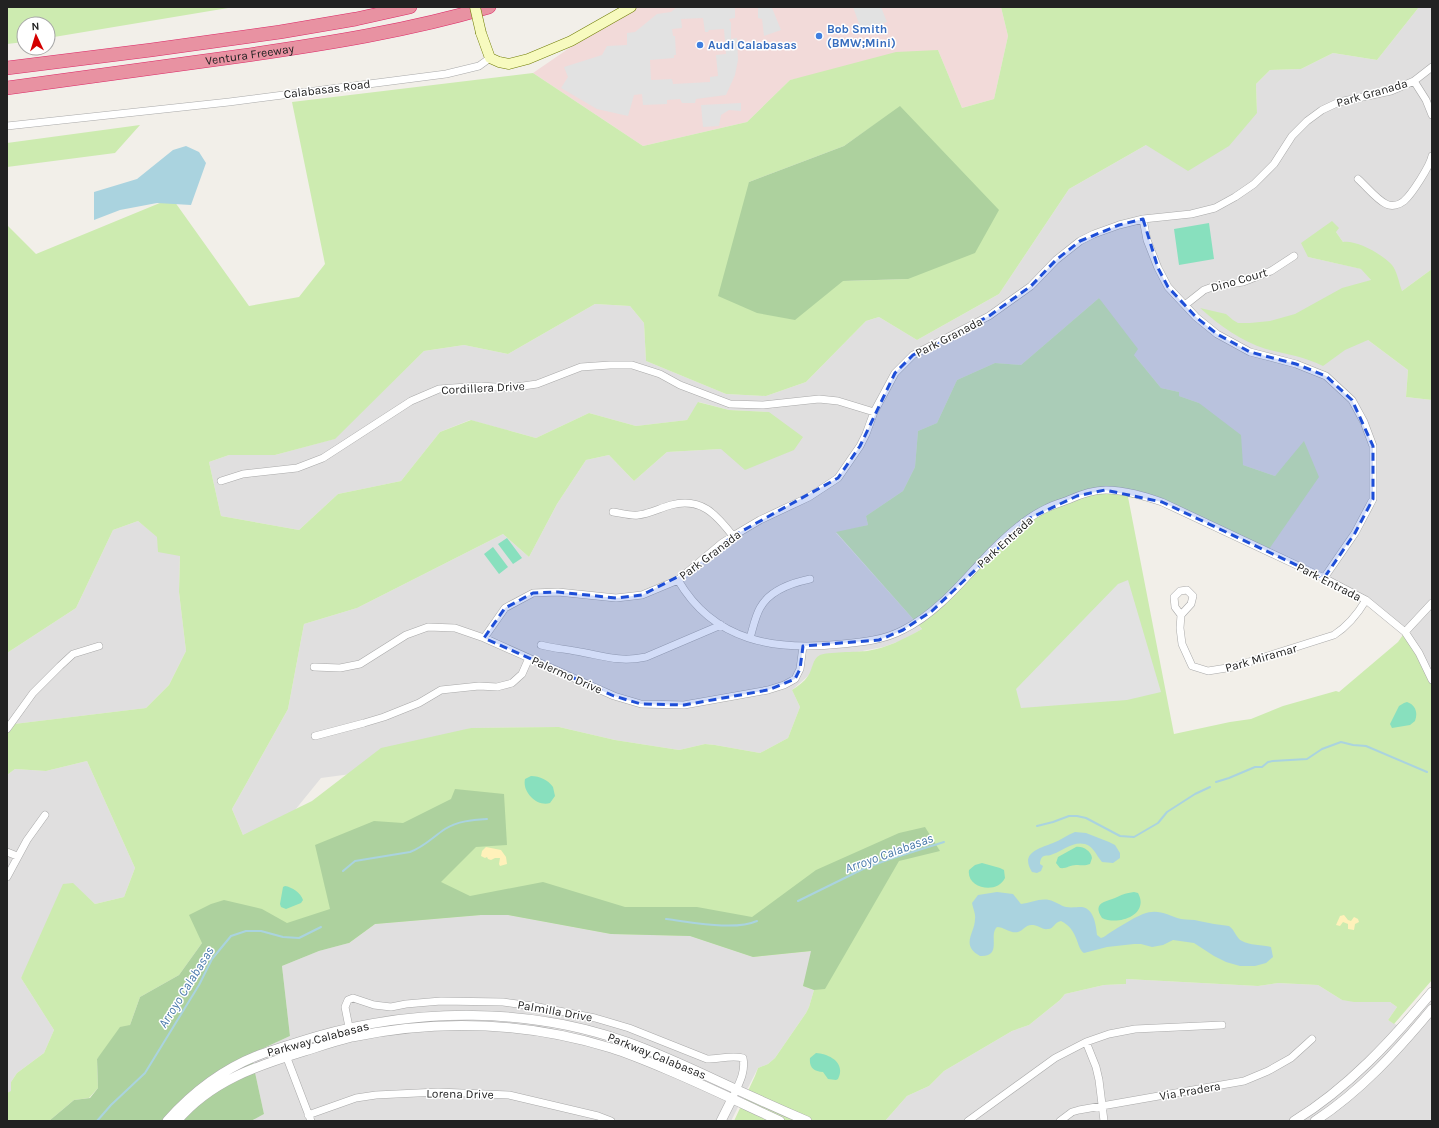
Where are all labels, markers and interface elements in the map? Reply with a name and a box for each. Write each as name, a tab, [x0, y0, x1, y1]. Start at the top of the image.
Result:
north arrow	[16, 16, 56, 56]
text: N	[31, 20, 40, 33]
place label: Bob Smith (BMW;Mini)	[827, 22, 896, 50]
marker: Bob Smith (BMW;Mini)	[814, 31, 824, 41]
place label: Audi Calabasas	[708, 38, 797, 52]
marker: Audi Calabasas	[695, 40, 705, 50]
street label: Ventura Freeway	[205, 41, 295, 68]
street label: Park Granada	[1335, 76, 1409, 110]
street label: Calabasas Road	[283, 77, 371, 101]
street label: Dino Court	[1209, 265, 1269, 295]
street label: Park Granada	[913, 314, 985, 360]
street label: Cordillera Drive	[441, 379, 525, 397]
street label: Park Entrada	[974, 513, 1036, 571]
street label: Park Granada	[676, 527, 744, 583]
street label: Park Entrada	[1294, 560, 1364, 604]
street label: Park Miramar	[1223, 641, 1299, 675]
street label: Palermo Drive	[530, 653, 604, 697]
water label: Arroyo Calabasas	[843, 830, 935, 876]
water label: Arroyo Calabasas	[155, 944, 217, 1030]
street label: Palmilla Drive	[517, 998, 593, 1024]
street label: Parkway Calabasas	[265, 1019, 371, 1059]
street label: Parkway Calabasas	[606, 1030, 708, 1082]
street label: Via Pradera	[1158, 1079, 1222, 1103]
street label: Lorena Drive	[426, 1086, 494, 1102]

